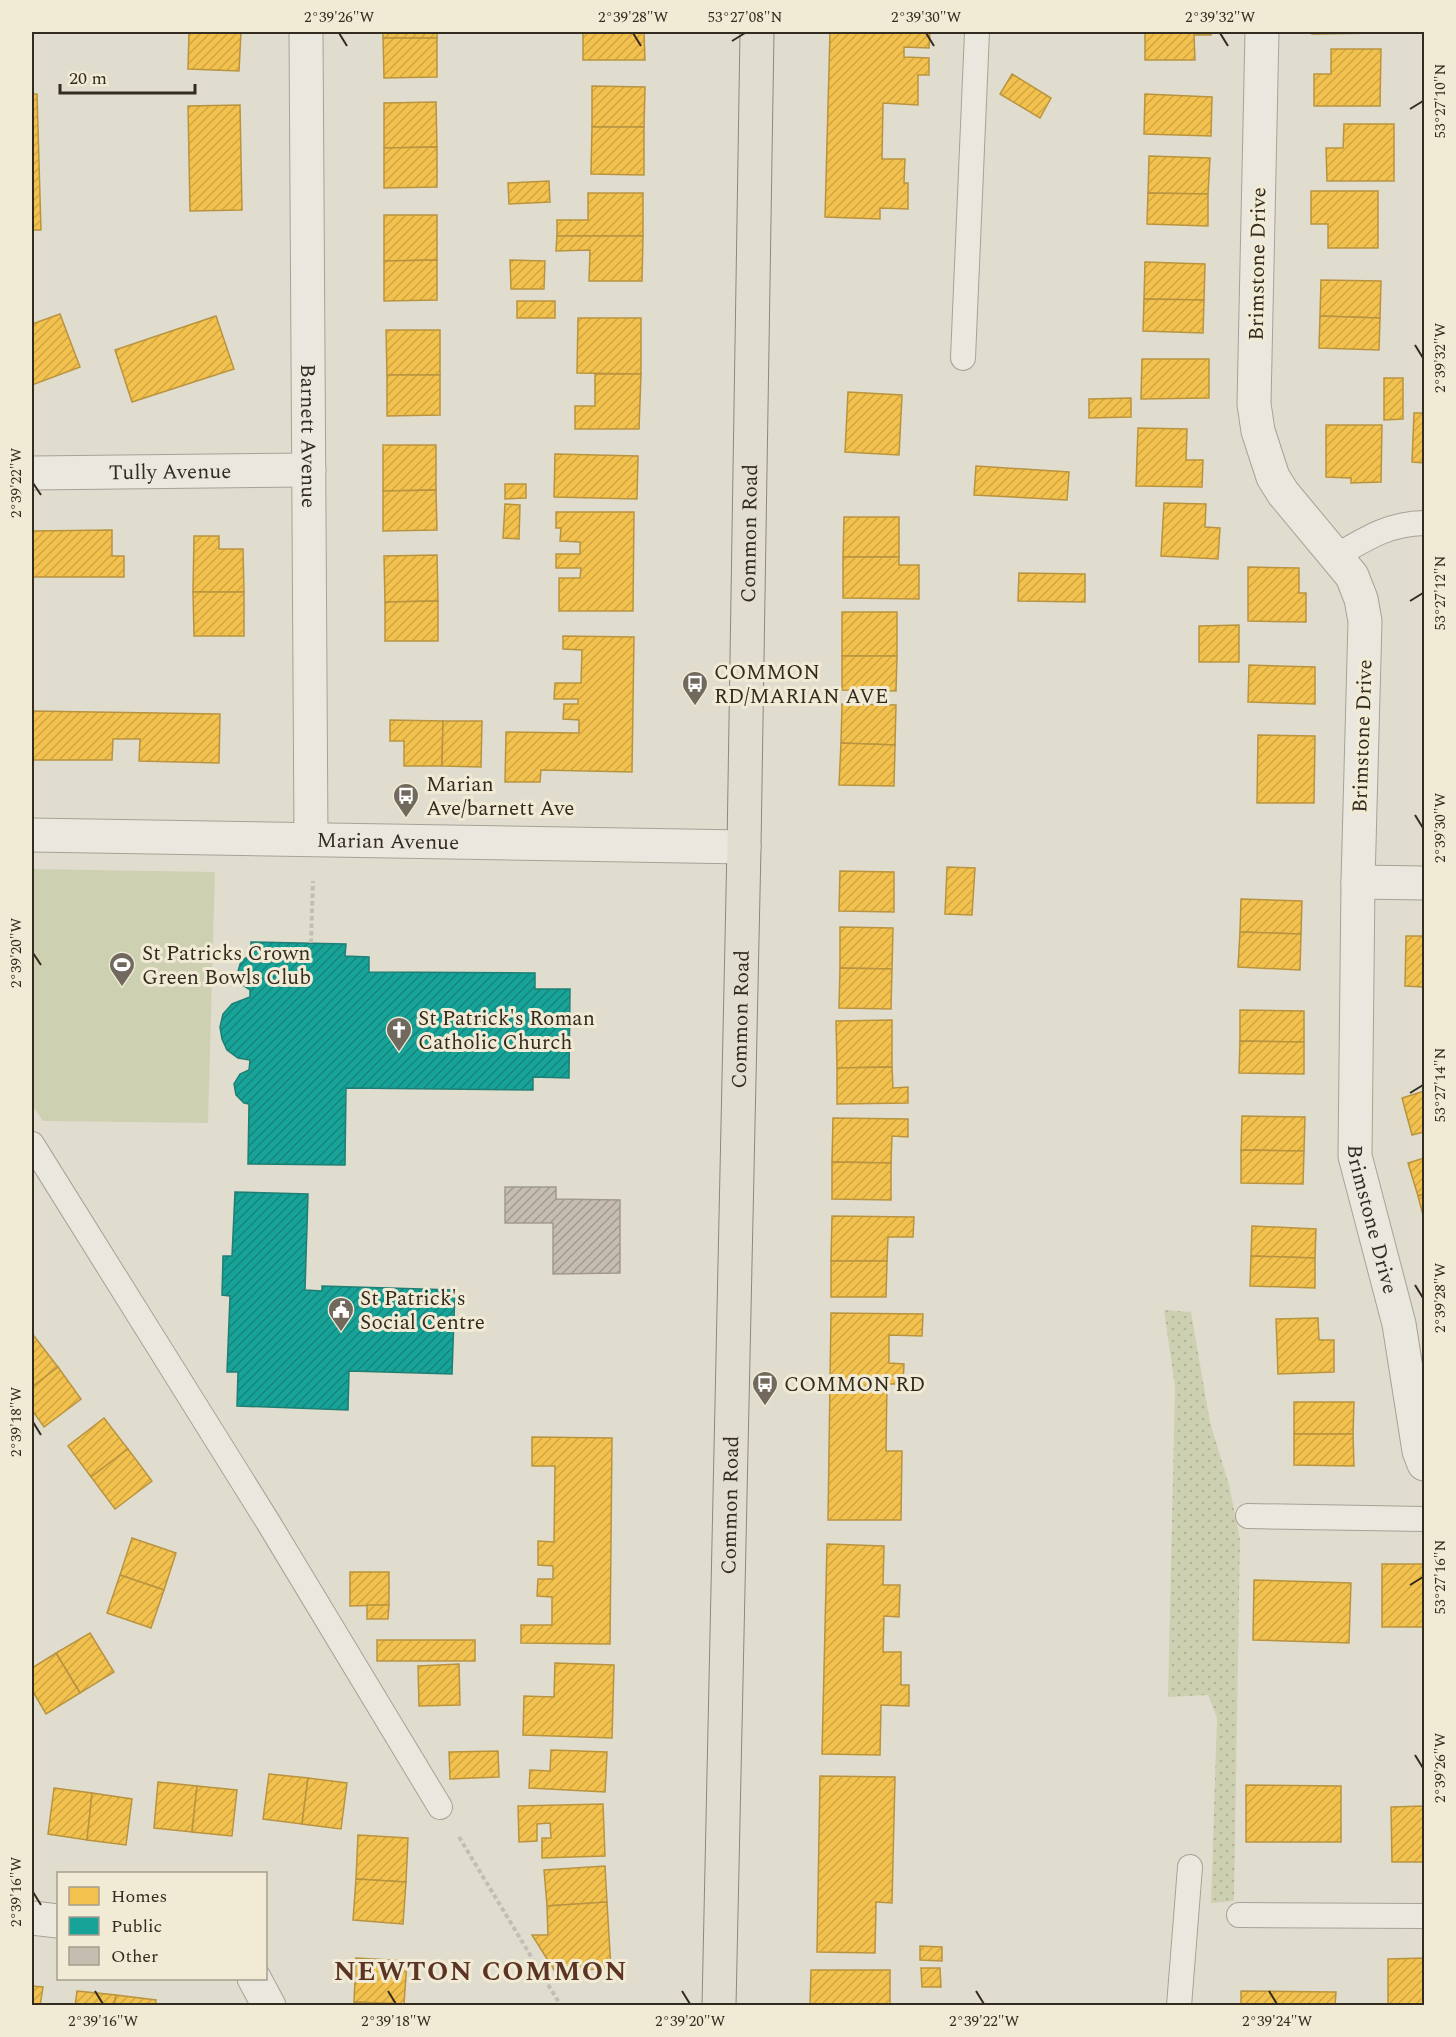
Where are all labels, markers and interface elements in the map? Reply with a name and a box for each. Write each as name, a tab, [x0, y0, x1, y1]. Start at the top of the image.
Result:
text: 2°39'26"W	[304, 6, 374, 29]
text: 2°39'28"W	[598, 6, 668, 29]
text: 53°27'08"N	[708, 6, 783, 29]
text: 2°39'30"W	[891, 6, 961, 29]
text: 2°39'32"W	[1185, 6, 1255, 29]
scale bar	[60, 57, 195, 95]
text: 53°27'10"N	[1429, 63, 1452, 139]
text: 20 m	[69, 65, 107, 92]
street label: Brimstone Drive	[1241, 187, 1275, 341]
text: 2°39'32"W	[1429, 323, 1452, 393]
street label: Barnett Avenue	[291, 364, 324, 508]
text: 2°39'22"W	[5, 448, 28, 518]
street label: Tully Avenue	[108, 456, 232, 489]
street label: Common Road	[733, 464, 767, 603]
text: 53°27'12"N	[1429, 555, 1452, 631]
place label: COMMON RD/MARIAN AVE	[714, 657, 888, 713]
street label: Brimstone Drive	[1344, 659, 1382, 813]
bus stop icon: COMMON RD/MARIAN AVE	[680, 669, 710, 707]
place label: Marian Ave/barnett Ave	[426, 769, 575, 825]
bus stop icon: Marian Ave/barnett Ave	[391, 781, 421, 819]
text: 2°39'30"W	[1429, 793, 1452, 863]
street label: Marian Avenue	[316, 825, 459, 859]
text: 2°39'20"W	[5, 918, 28, 988]
place label: St Patricks Crown Green Bowls Club	[142, 938, 311, 994]
street label: Common Road	[724, 949, 759, 1089]
sports icon: St Patricks Crown Green Bowls Club	[107, 950, 137, 988]
place label: St Patrick's Roman Catholic Church	[418, 1003, 595, 1059]
church icon: St Patrick's Roman Catholic Church	[384, 1015, 414, 1053]
text: 53°27'14"N	[1429, 1047, 1452, 1123]
street label: Brimstone Drive	[1338, 1144, 1406, 1298]
text: 2°39'28"W	[1429, 1263, 1452, 1333]
place label: St Patrick's Social Centre	[360, 1283, 485, 1339]
public building icon: St Patrick's Social Centre	[326, 1295, 356, 1333]
bus stop icon: COMMON RD	[750, 1369, 780, 1407]
place label: COMMON RD	[784, 1369, 925, 1401]
text: 2°39'18"W	[5, 1387, 28, 1457]
street label: Common Road	[713, 1435, 748, 1575]
text: 53°27'16"N	[1429, 1539, 1452, 1615]
text: 2°39'26"W	[1429, 1733, 1452, 1803]
text: 2°39'16"W	[5, 1857, 28, 1927]
legend	[57, 1872, 267, 1980]
text: Homes	[111, 1883, 167, 1910]
text: Public	[111, 1913, 162, 1940]
text: Other	[111, 1943, 158, 1970]
district label: NEWTON COMMON	[334, 1951, 628, 1993]
text: 2°39'16"W	[68, 2010, 138, 2033]
text: 2°39'18"W	[361, 2010, 431, 2033]
text: 2°39'20"W	[655, 2010, 725, 2033]
text: 2°39'22"W	[949, 2010, 1019, 2033]
text: 2°39'24"W	[1242, 2010, 1312, 2033]

